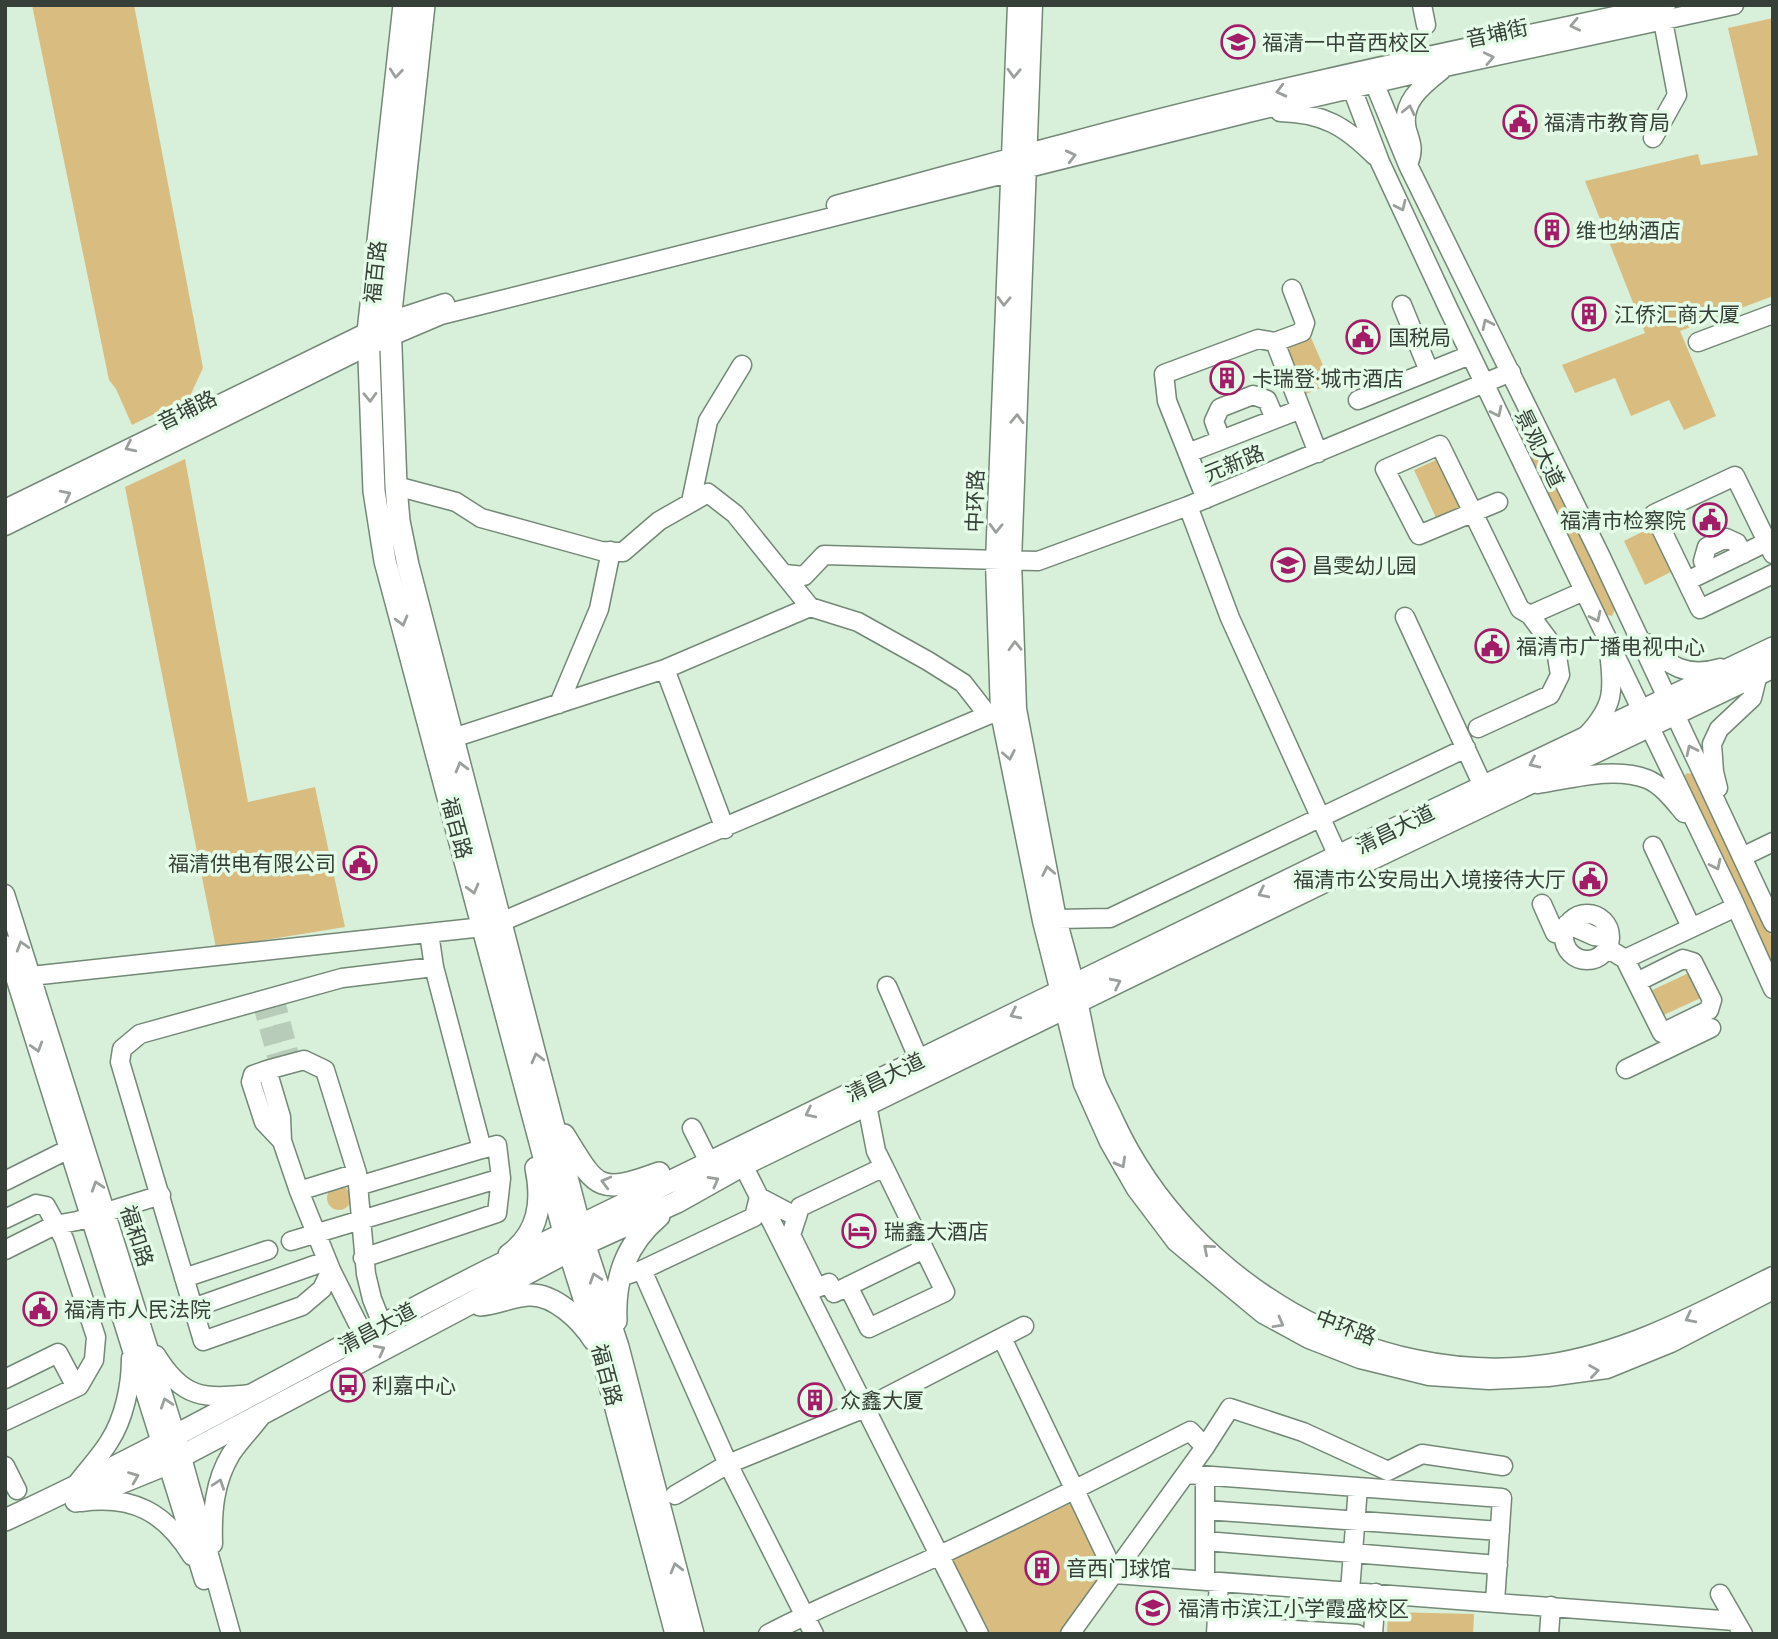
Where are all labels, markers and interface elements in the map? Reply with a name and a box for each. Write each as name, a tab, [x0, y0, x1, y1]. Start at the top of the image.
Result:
street label: 音埔街	[1463, 13, 1531, 53]
one-way arrow	[1569, 16, 1581, 31]
school or university icon: 福清一中音西校区	[1219, 23, 1257, 61]
place label: 福清一中音西校区	[1262, 29, 1430, 56]
one-way arrow	[1483, 52, 1495, 66]
one-way arrow	[389, 67, 404, 79]
one-way arrow	[1006, 68, 1021, 79]
one-way arrow	[1275, 82, 1287, 97]
public building icon: 福清市教育局	[1501, 103, 1539, 141]
one-way arrow	[1401, 104, 1415, 116]
place label: 福清市教育局	[1544, 109, 1670, 136]
one-way arrow	[1065, 150, 1077, 164]
one-way arrow	[1393, 198, 1407, 211]
building icon: 维也纳酒店	[1533, 211, 1571, 249]
place label: 维也纳酒店	[1576, 217, 1681, 244]
street label: 福百路	[358, 239, 392, 305]
one-way arrow	[997, 295, 1012, 306]
building icon: 江侨汇商大厦	[1570, 295, 1608, 333]
place label: 江侨汇商大厦	[1614, 301, 1740, 328]
public building icon: 国税局	[1344, 318, 1382, 356]
one-way arrow	[1481, 319, 1495, 331]
place label: 国税局	[1388, 324, 1451, 351]
building icon: 卡瑞登·城市酒店	[1208, 359, 1246, 397]
place label: 卡瑞登·城市酒店	[1252, 365, 1404, 392]
street label: 音埔路	[153, 384, 221, 436]
one-way arrow	[363, 392, 378, 403]
street label: 景观大道	[1509, 404, 1571, 492]
one-way arrow	[1489, 405, 1503, 417]
one-way arrow	[1010, 413, 1025, 424]
one-way arrow	[125, 439, 137, 453]
street label: 元新路	[1200, 439, 1268, 487]
street label: 中环路	[960, 469, 990, 533]
one-way arrow	[59, 490, 71, 504]
public building icon: 福清市检察院	[1691, 501, 1729, 539]
place label: 福清市检察院	[1560, 507, 1686, 534]
one-way arrow	[989, 523, 1004, 534]
school or university icon: 昌雯幼儿园	[1269, 546, 1307, 584]
place label: 昌雯幼儿园	[1312, 552, 1417, 579]
one-way arrow	[1588, 609, 1602, 622]
one-way arrow	[393, 615, 408, 627]
public building icon: 福清市广播电视中心	[1473, 627, 1511, 665]
place label: 福清市广播电视中心	[1516, 633, 1705, 660]
one-way arrow	[1007, 640, 1022, 651]
one-way arrow	[1686, 745, 1700, 757]
one-way arrow	[1000, 749, 1015, 761]
one-way arrow	[1529, 755, 1542, 769]
one-way arrow	[455, 761, 469, 773]
street label: 福百路	[436, 794, 478, 862]
street label: 清昌大道	[1351, 798, 1439, 860]
public building icon: 福清供电有限公司	[341, 844, 379, 882]
place label: 福清供电有限公司	[168, 850, 336, 877]
one-way arrow	[1708, 858, 1722, 871]
public building icon: 福清市公安局出入境接待大厅	[1571, 860, 1609, 898]
one-way arrow	[1041, 865, 1056, 877]
place label: 福清市公安局出入境接待大厅	[1293, 866, 1566, 893]
one-way arrow	[465, 882, 479, 894]
one-way arrow	[1258, 884, 1270, 898]
one-way arrow	[15, 940, 30, 952]
one-way arrow	[1109, 977, 1121, 991]
one-way arrow	[1009, 1006, 1022, 1020]
one-way arrow	[29, 1040, 43, 1052]
street label: 清昌大道	[841, 1046, 929, 1108]
one-way arrow	[531, 1052, 545, 1064]
one-way arrow	[805, 1105, 817, 1119]
one-way arrow	[1113, 1156, 1126, 1168]
one-way arrow	[600, 1176, 612, 1190]
one-way arrow	[706, 1176, 719, 1189]
one-way arrow	[91, 1180, 106, 1192]
street label: 福和路	[114, 1202, 160, 1270]
hotel icon: 瑞鑫大酒店	[840, 1212, 878, 1250]
place label: 瑞鑫大酒店	[884, 1218, 989, 1245]
one-way arrow	[1203, 1245, 1216, 1257]
one-way arrow	[589, 1272, 604, 1284]
public building icon: 福清市人民法院	[21, 1290, 59, 1328]
place label: 福清市人民法院	[64, 1296, 211, 1323]
street label: 清昌大道	[334, 1296, 420, 1360]
street label: 中环路	[1312, 1303, 1380, 1351]
one-way arrow	[1685, 1309, 1697, 1323]
one-way arrow	[1272, 1315, 1284, 1328]
street label: 福百路	[586, 1341, 628, 1409]
one-way arrow	[373, 1345, 385, 1359]
one-way arrow	[1588, 1363, 1600, 1378]
bus stop icon: 利嘉中心	[329, 1366, 367, 1404]
place label: 利嘉中心	[372, 1372, 456, 1399]
building icon: 众鑫大厦	[796, 1381, 834, 1419]
place label: 众鑫大厦	[840, 1387, 924, 1414]
one-way arrow	[160, 1397, 174, 1410]
one-way arrow	[128, 1472, 140, 1486]
one-way arrow	[211, 1478, 225, 1490]
building icon: 音西门球馆	[1023, 1549, 1061, 1587]
place label: 音西门球馆	[1066, 1555, 1171, 1582]
one-way arrow	[670, 1562, 684, 1574]
school or university icon: 福清市滨江小学霞盛校区	[1134, 1589, 1172, 1627]
place label: 福清市滨江小学霞盛校区	[1178, 1595, 1409, 1622]

